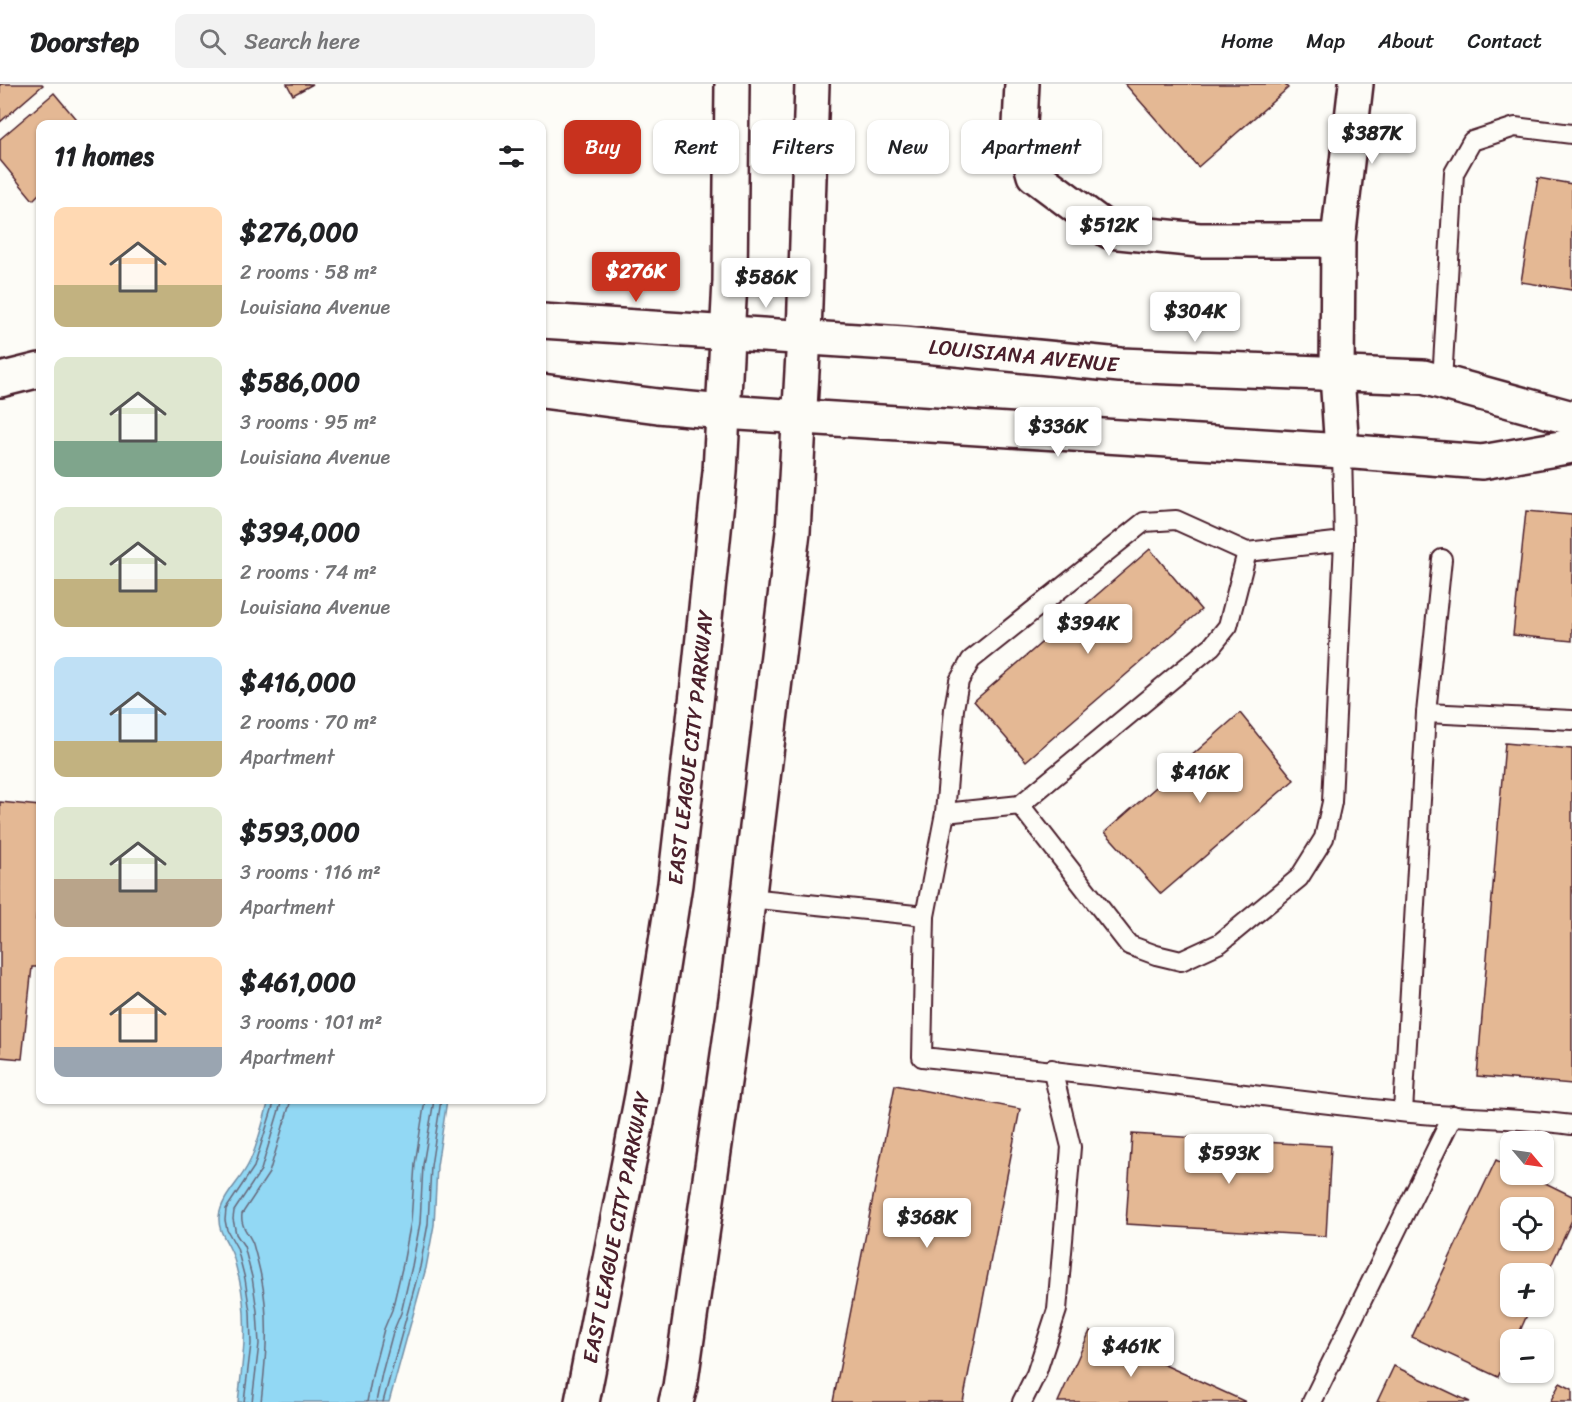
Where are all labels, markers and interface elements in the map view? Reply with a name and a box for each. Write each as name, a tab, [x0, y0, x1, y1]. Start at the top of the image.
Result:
search box	[175, 14, 595, 68]
text: Doorstep	[30, 17, 139, 66]
text: Search here	[244, 22, 360, 61]
text: Home	[1221, 22, 1273, 60]
text: Map	[1306, 22, 1345, 60]
text: About	[1378, 22, 1435, 60]
text: Contact	[1468, 22, 1542, 60]
icon: search	[196, 25, 229, 58]
pin: $387K	[1330, 114, 1414, 165]
text: $387K	[1342, 116, 1402, 151]
chip: Buy	[564, 120, 641, 174]
chip: Rent	[653, 120, 739, 174]
chip: Filters	[751, 120, 855, 174]
chip: New	[867, 120, 949, 174]
chip: Apartment	[961, 120, 1102, 174]
text: 11 homes	[54, 133, 154, 179]
icon: filters	[495, 140, 528, 173]
pin: $512K	[1067, 206, 1151, 257]
text: $512K	[1080, 208, 1138, 243]
text: $276,000	[240, 209, 358, 255]
icon: home	[102, 231, 174, 303]
pin: $276K	[594, 252, 678, 303]
text: $276K	[606, 254, 666, 289]
text: 2 rooms · 58 m²	[240, 255, 377, 290]
pin: $586K	[724, 258, 808, 309]
text: $586K	[735, 260, 797, 295]
text: Louisiana Avenue	[240, 290, 390, 325]
pin: $304K	[1153, 292, 1237, 343]
text: $304K	[1164, 294, 1226, 329]
street label: LOUISIANA AVENUE	[927, 328, 1122, 384]
text: $586,000	[240, 359, 360, 405]
icon: home	[102, 381, 174, 453]
text: 3 rooms · 95 m²	[240, 405, 377, 440]
pin: $336K	[1016, 407, 1100, 458]
text: $336K	[1029, 409, 1087, 444]
text: Louisiana Avenue	[240, 440, 390, 475]
text: $394,000	[240, 509, 360, 555]
icon: home	[102, 531, 174, 603]
text: 2 rooms · 74 m²	[240, 555, 377, 590]
text: Louisiana Avenue	[240, 590, 390, 625]
pin: $394K	[1046, 604, 1130, 655]
text: $394K	[1057, 606, 1119, 641]
street label: EAST LEAGUE CITY PARKWAY	[656, 608, 725, 887]
text: $416,000	[240, 659, 356, 705]
icon: home	[102, 681, 174, 753]
text: 2 rooms · 70 m²	[240, 705, 377, 740]
text: Apartment	[240, 740, 334, 775]
pin: $416K	[1158, 753, 1242, 804]
text: $416K	[1171, 755, 1229, 790]
text: $593,000	[240, 809, 360, 855]
icon: home	[102, 831, 174, 903]
text: 3 rooms · 116 m²	[240, 855, 381, 890]
text: Apartment	[240, 890, 334, 925]
text: $461,000	[240, 959, 356, 1005]
icon: home	[102, 981, 174, 1053]
text: 3 rooms · 101 m²	[240, 1005, 382, 1040]
text: Apartment	[240, 1040, 334, 1075]
street label: EAST LEAGUE CITY PARKWAY	[571, 1088, 662, 1367]
north arrow	[1500, 1131, 1554, 1185]
map controls	[1500, 1131, 1554, 1383]
pin: $593K	[1187, 1134, 1271, 1185]
text: $593K	[1198, 1136, 1260, 1171]
button: locate	[1500, 1197, 1554, 1251]
pin: $368K	[885, 1198, 969, 1249]
text: $368K	[897, 1200, 957, 1235]
button: +	[1500, 1263, 1554, 1317]
pin: $461K	[1089, 1327, 1173, 1378]
text: $461K	[1102, 1329, 1160, 1364]
button: −	[1500, 1329, 1554, 1383]

